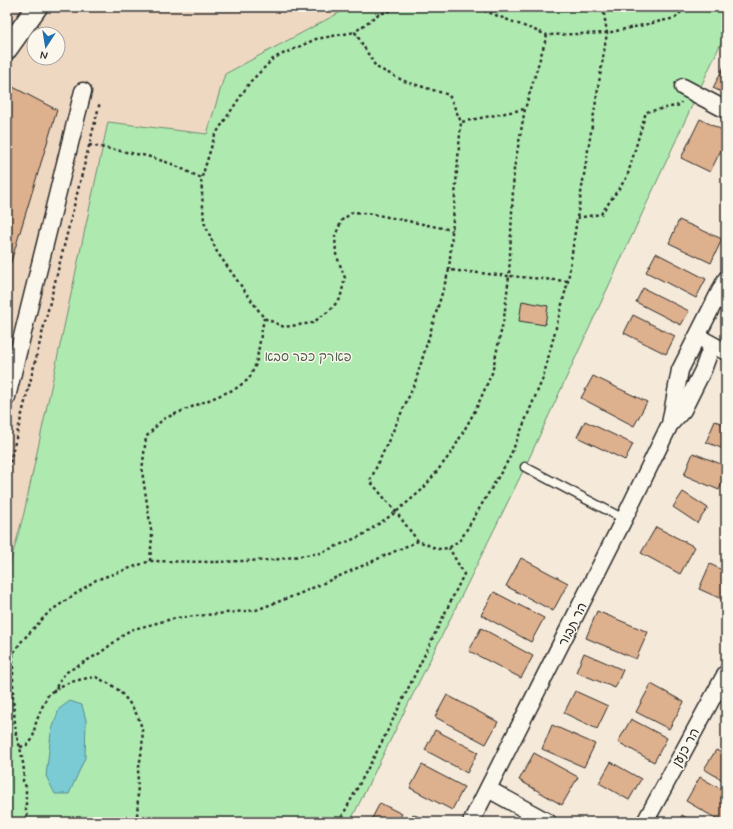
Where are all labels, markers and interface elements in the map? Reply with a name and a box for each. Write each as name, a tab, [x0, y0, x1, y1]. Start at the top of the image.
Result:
north arrow	[26, 26, 66, 66]
text: N	[39, 47, 49, 62]
park label: פארק כפר סבא	[264, 349, 352, 366]
street label: הר תבור	[555, 600, 592, 650]
street label: הר כנען	[669, 725, 704, 770]

